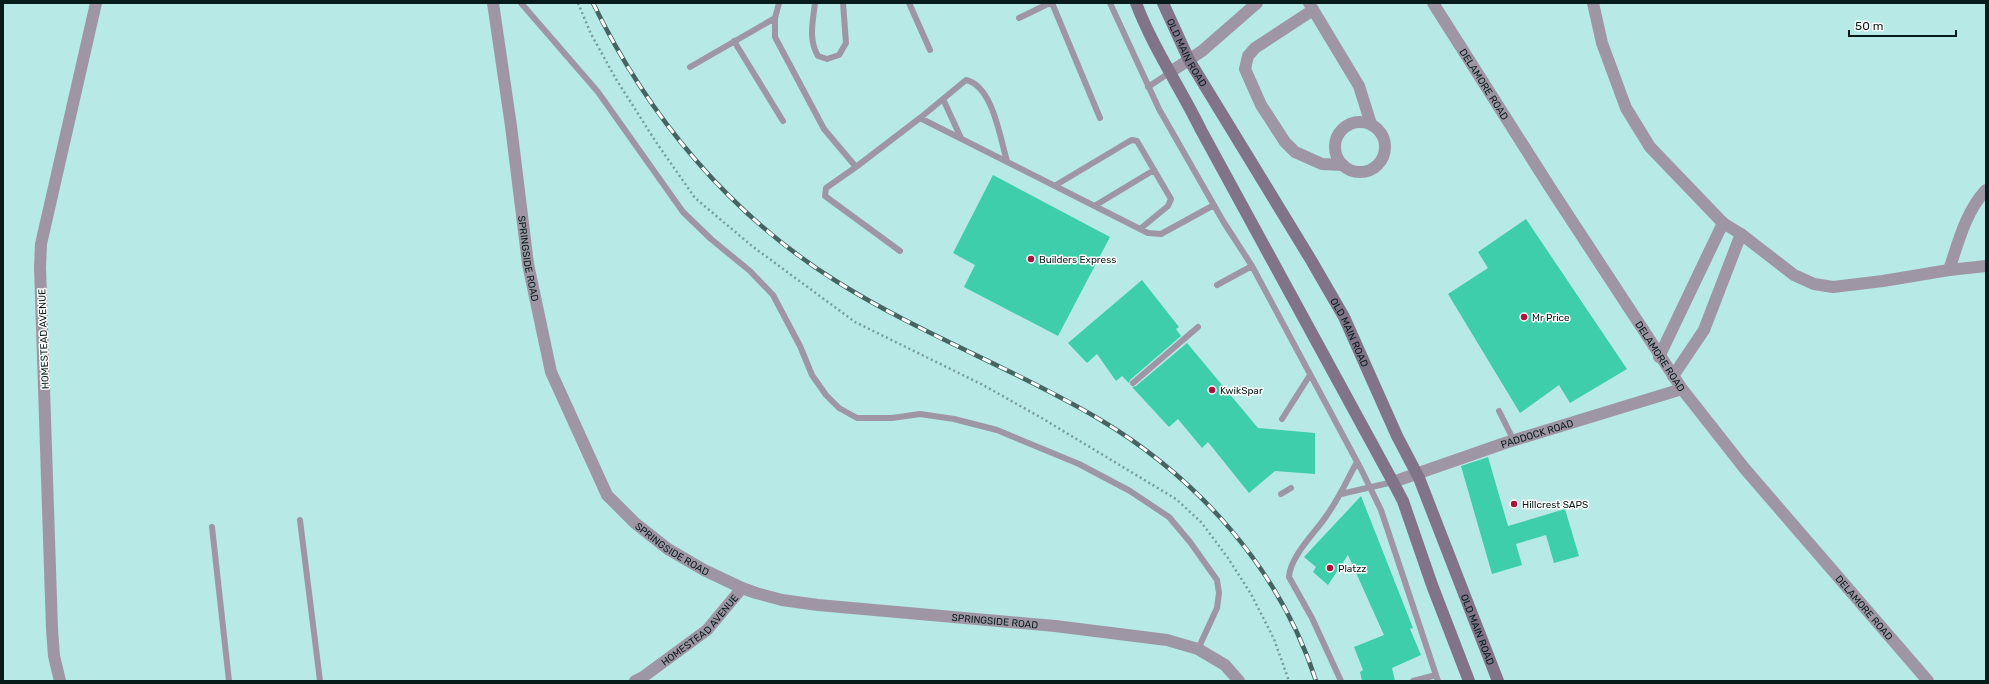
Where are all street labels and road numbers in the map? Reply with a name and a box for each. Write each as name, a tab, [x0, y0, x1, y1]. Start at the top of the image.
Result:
street label: OLD MAIN ROAD	[1164, 17, 1209, 89]
street label: DELAMORE ROAD	[1457, 47, 1511, 122]
street label: SPRINGSIDE ROAD	[515, 215, 541, 303]
street label: HOMESTEAD AVENUE	[36, 289, 52, 389]
street label: OLD MAIN ROAD	[1327, 296, 1371, 369]
street label: DELAMORE ROAD	[1632, 319, 1687, 394]
street label: PADDOCK ROAD	[1499, 417, 1575, 451]
street label: SPRINGSIDE ROAD	[632, 520, 711, 579]
street label: DELAMORE ROAD	[1832, 573, 1895, 643]
street label: HOMESTEAD AVENUE	[659, 592, 741, 669]
street label: OLD MAIN ROAD	[1458, 593, 1496, 667]
street label: SPRINGSIDE ROAD	[951, 612, 1039, 631]

